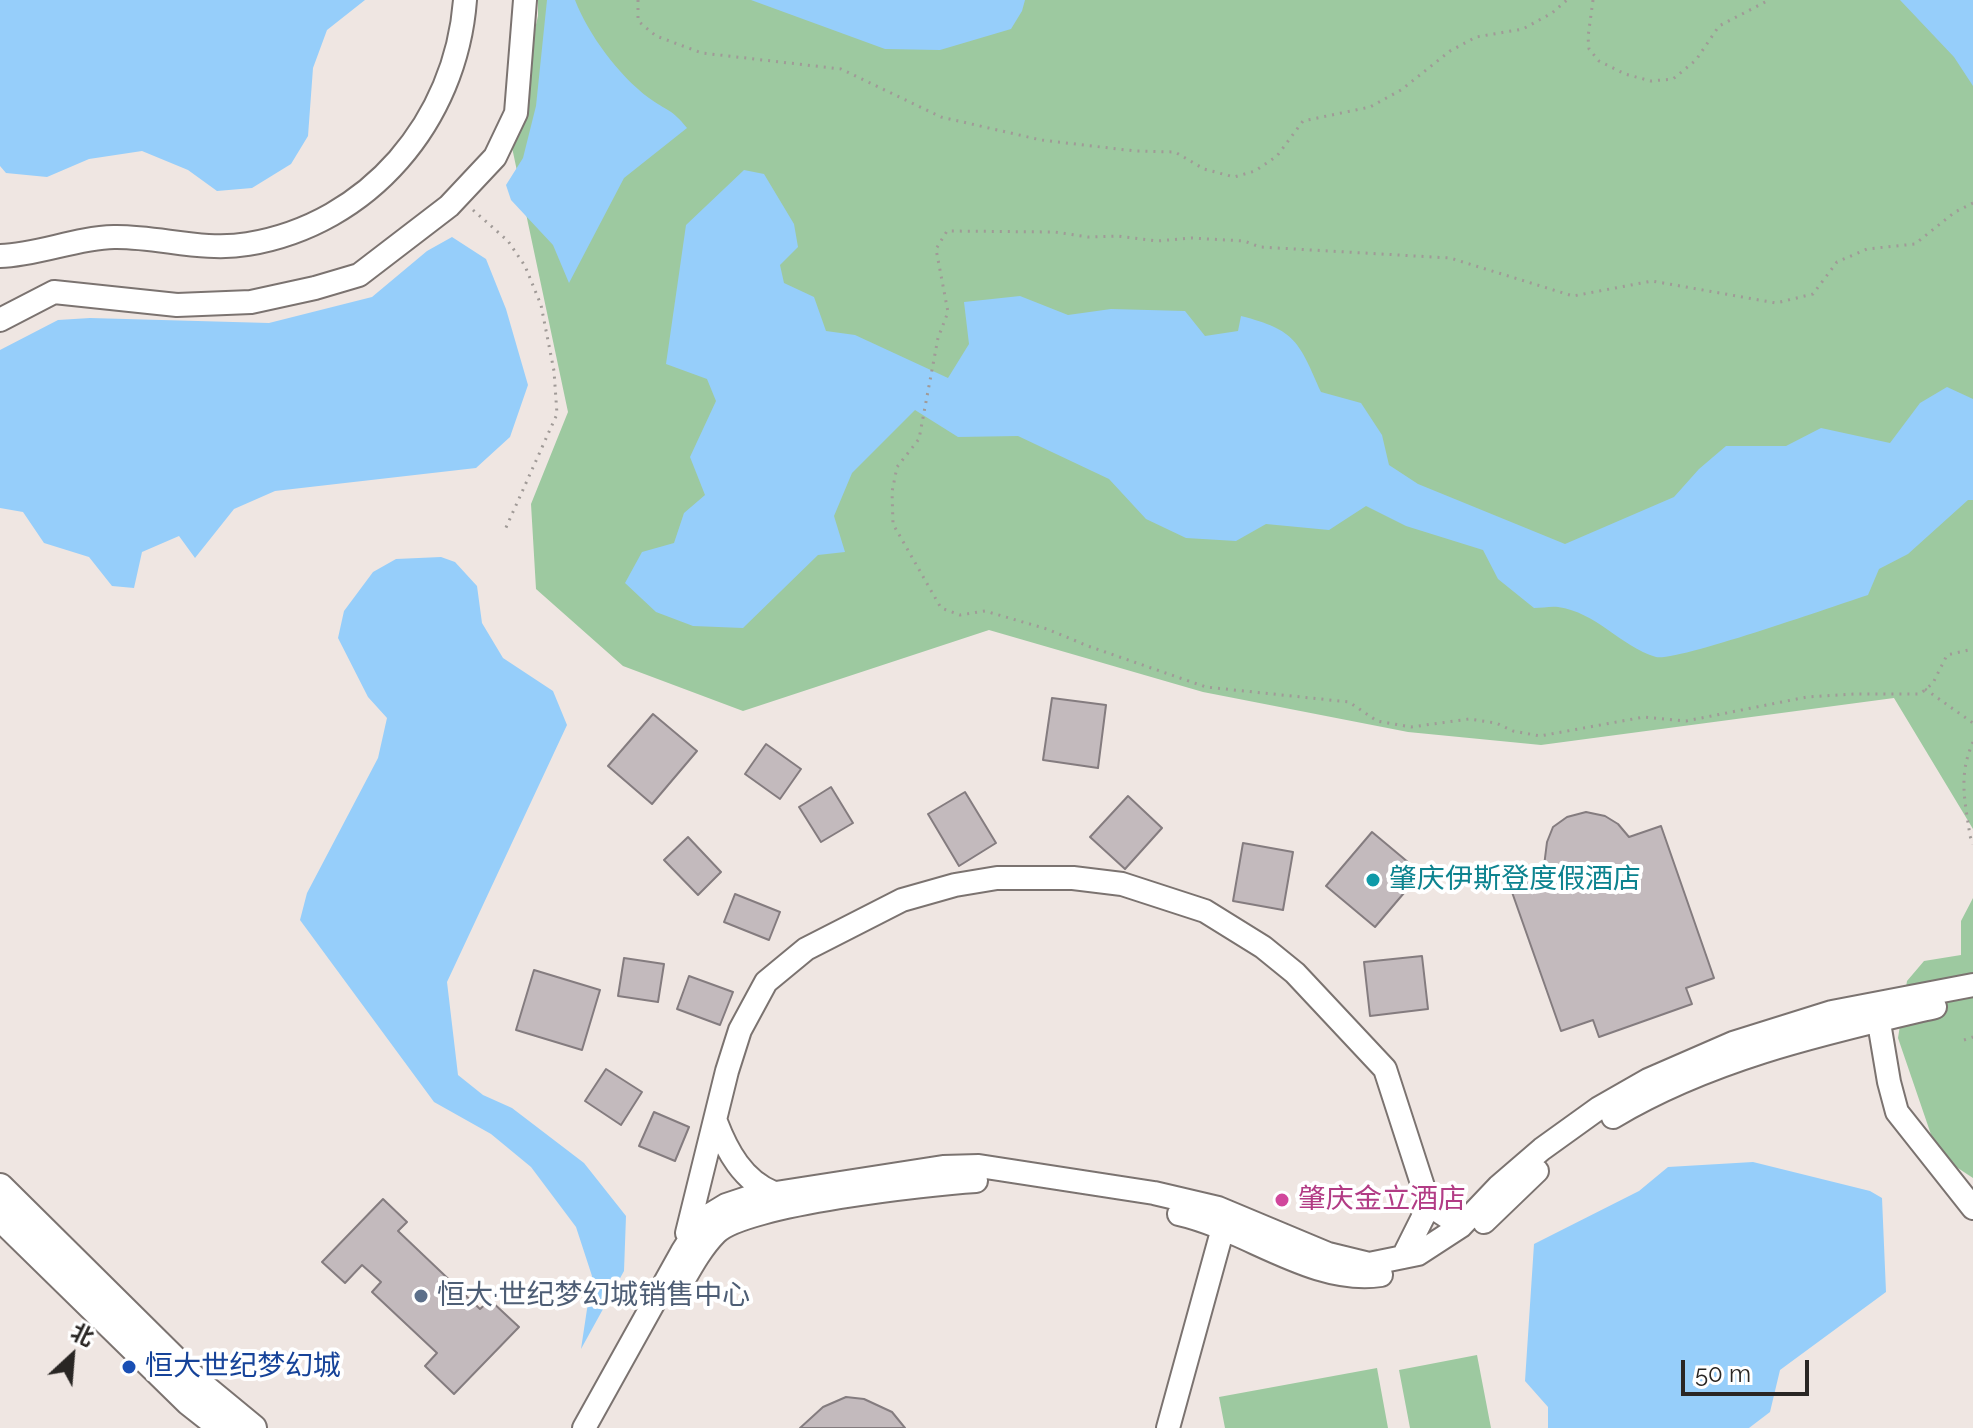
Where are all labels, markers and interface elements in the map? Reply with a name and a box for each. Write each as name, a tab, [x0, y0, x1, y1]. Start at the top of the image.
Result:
place label: 肇庆伊斯登度假酒店	[1389, 863, 1641, 897]
marker: 肇庆伊斯登度假酒店	[1364, 871, 1382, 889]
place label: 肇庆金立酒店	[1298, 1183, 1466, 1217]
marker: 肇庆金立酒店	[1273, 1191, 1291, 1209]
place label: 恒大·世纪梦幻城销售中心	[437, 1279, 750, 1313]
marker: 恒大·世纪梦幻城销售中心	[412, 1287, 430, 1305]
north arrow	[32, 1316, 112, 1396]
text: 北	[67, 1318, 98, 1351]
scale bar	[1685, 1344, 1813, 1394]
place label: 恒大世纪梦幻城	[145, 1350, 341, 1384]
marker: 恒大世纪梦幻城	[120, 1358, 138, 1376]
text: 50 m	[1695, 1359, 1751, 1388]

